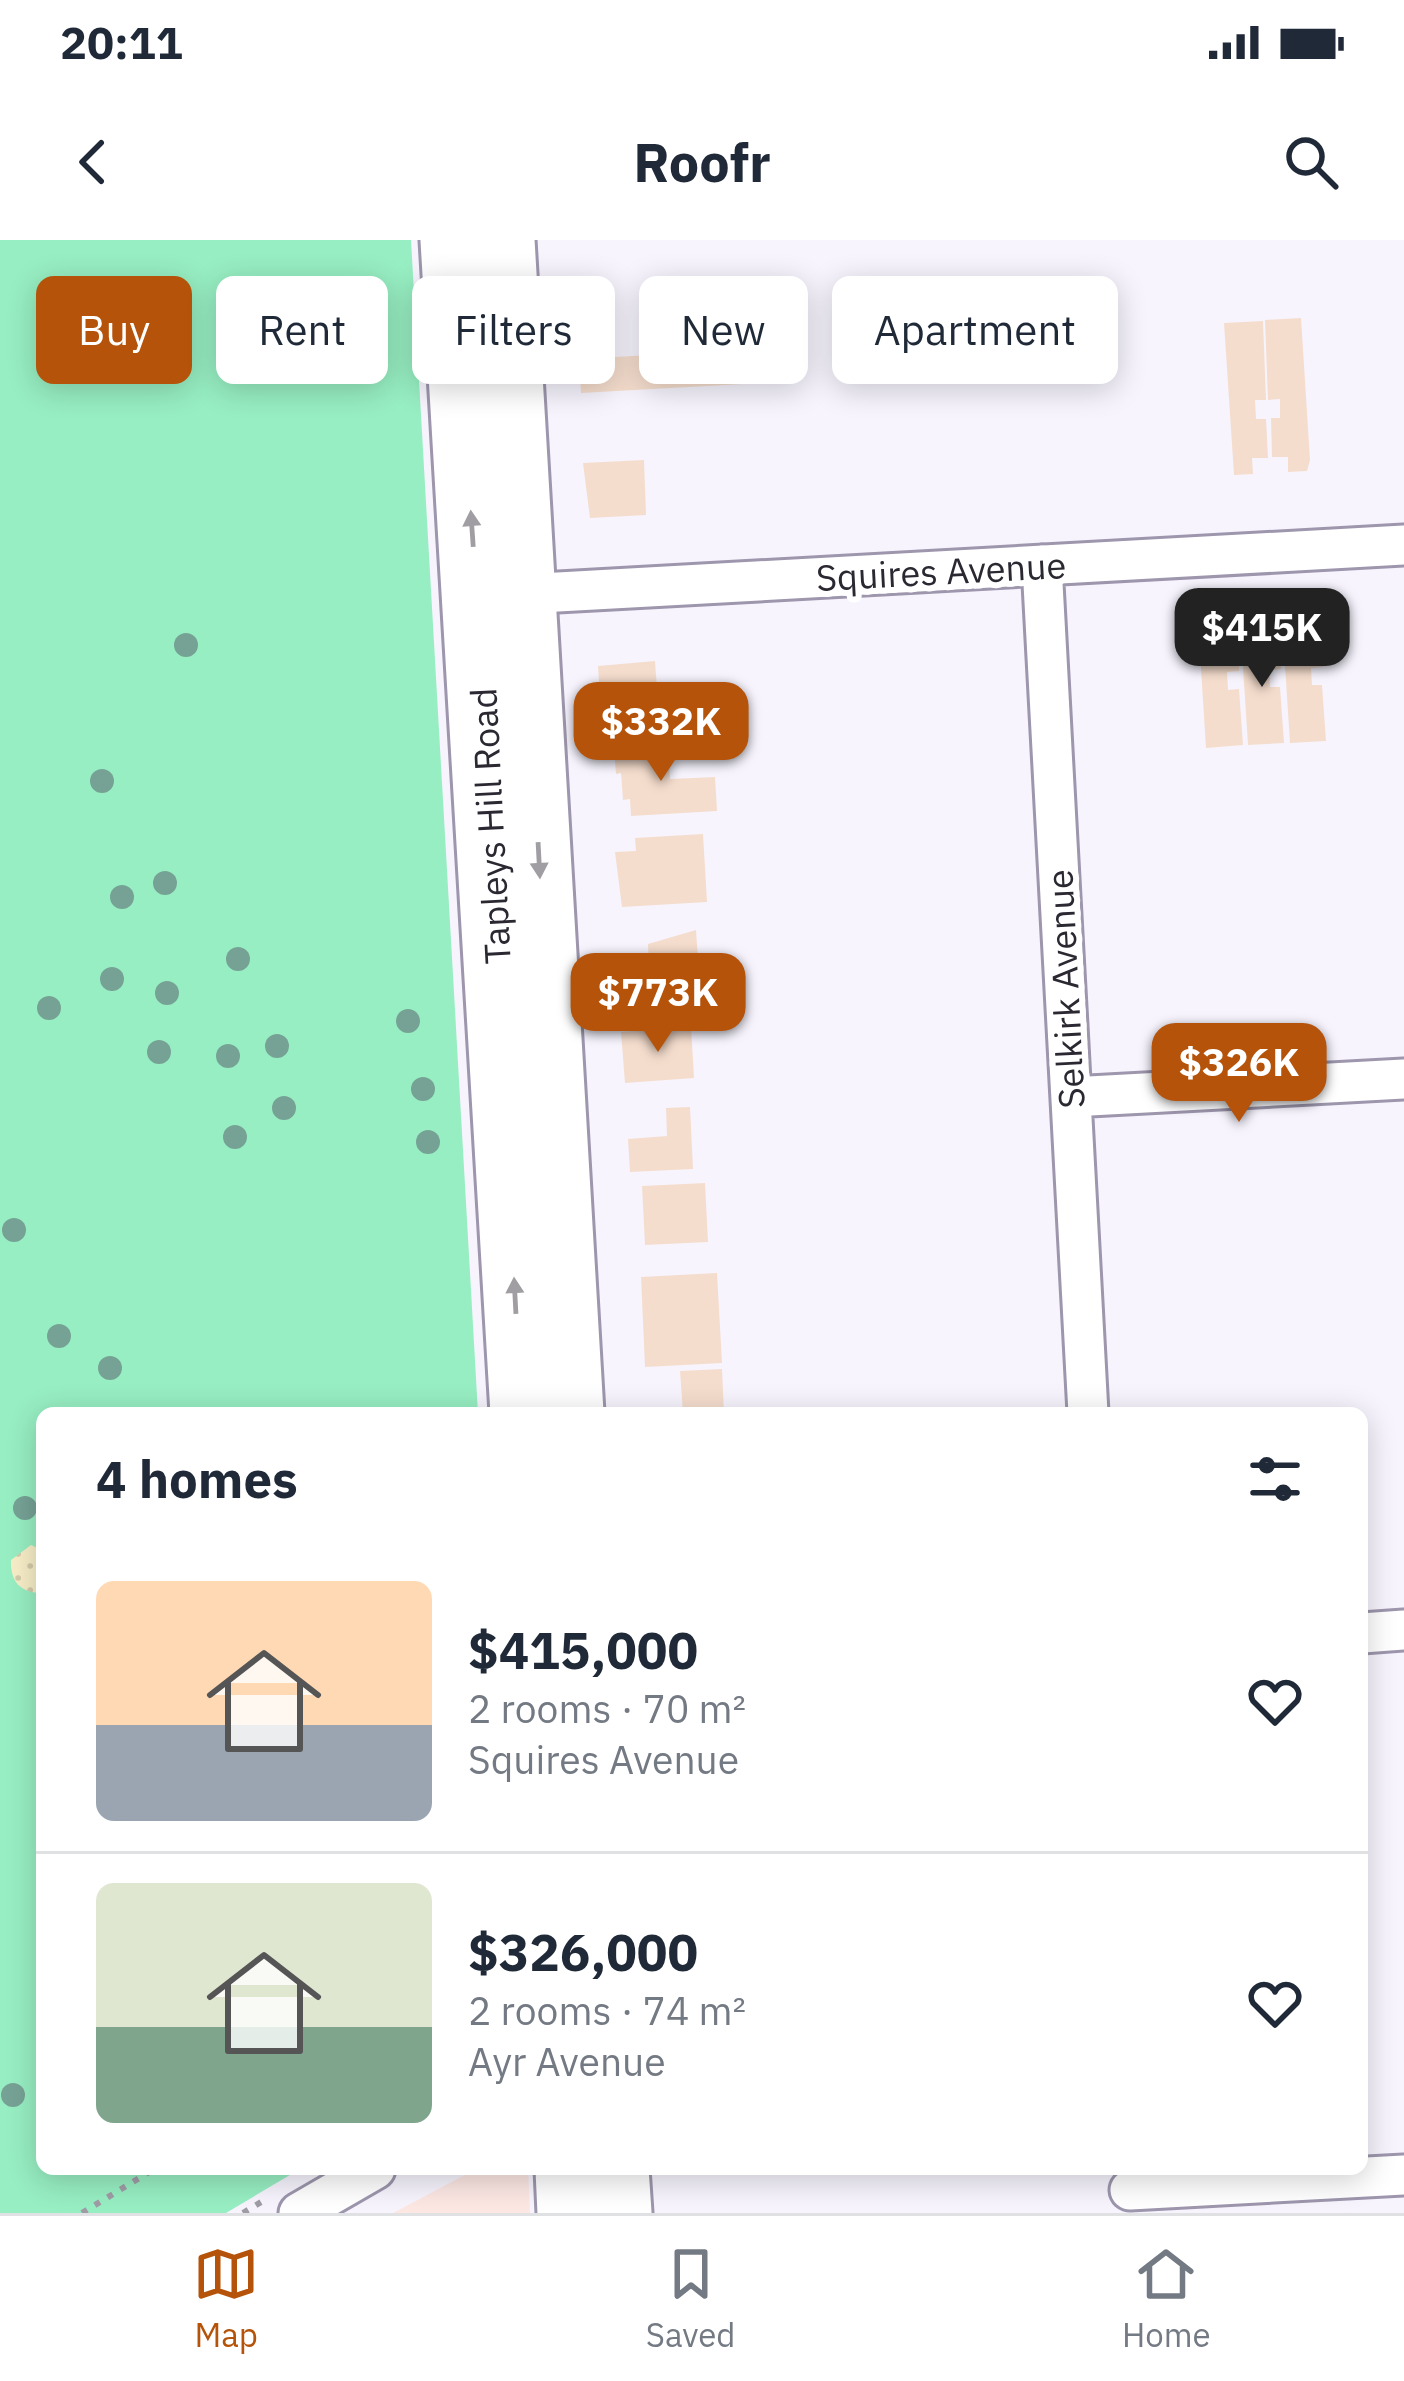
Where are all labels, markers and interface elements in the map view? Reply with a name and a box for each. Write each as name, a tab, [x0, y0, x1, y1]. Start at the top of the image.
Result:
text: 20:11	[60, 13, 183, 71]
text: Roofr	[633, 127, 771, 197]
icon: back	[60, 129, 126, 195]
icon: search	[1278, 129, 1344, 195]
chip: Buy	[36, 276, 192, 384]
chip: Rent	[216, 276, 388, 384]
chip: Filters	[412, 276, 615, 384]
chip: New	[639, 276, 808, 384]
chip: Apartment	[832, 276, 1118, 384]
one-way arrow	[462, 510, 481, 547]
street label: Squires Avenue	[815, 541, 1067, 601]
pin: $415K	[1178, 588, 1346, 690]
text: $415K	[1202, 601, 1322, 652]
pin: $332K	[577, 682, 745, 784]
street label: Tapleys Hill Road	[459, 687, 521, 965]
text: $332K	[601, 695, 721, 746]
one-way arrow	[530, 842, 549, 879]
street label: Selkirk Avenue	[1035, 868, 1095, 1110]
pin: $773K	[574, 953, 742, 1055]
text: $773K	[598, 966, 718, 1017]
pin: $326K	[1155, 1023, 1323, 1125]
text: $326K	[1179, 1036, 1299, 1087]
one-way arrow	[505, 1276, 524, 1314]
text: 4 homes	[96, 1446, 298, 1512]
icon: filters	[1242, 1446, 1308, 1512]
text: $415,000	[468, 1617, 698, 1683]
icon: home	[192, 1629, 336, 1773]
icon: heart	[1242, 1668, 1308, 1734]
text: 2 rooms · 70 m²	[468, 1683, 746, 1734]
text: Squires Avenue	[468, 1734, 739, 1785]
text: $326,000	[468, 1919, 698, 1985]
icon: home	[192, 1931, 336, 2075]
icon: heart	[1242, 1970, 1308, 2036]
text: 2 rooms · 74 m²	[468, 1985, 746, 2036]
text: Ayr Avenue	[468, 2036, 666, 2087]
tab: Map	[193, 2241, 259, 2356]
tab: Saved	[646, 2241, 735, 2356]
tab: Home	[1122, 2241, 1211, 2356]

